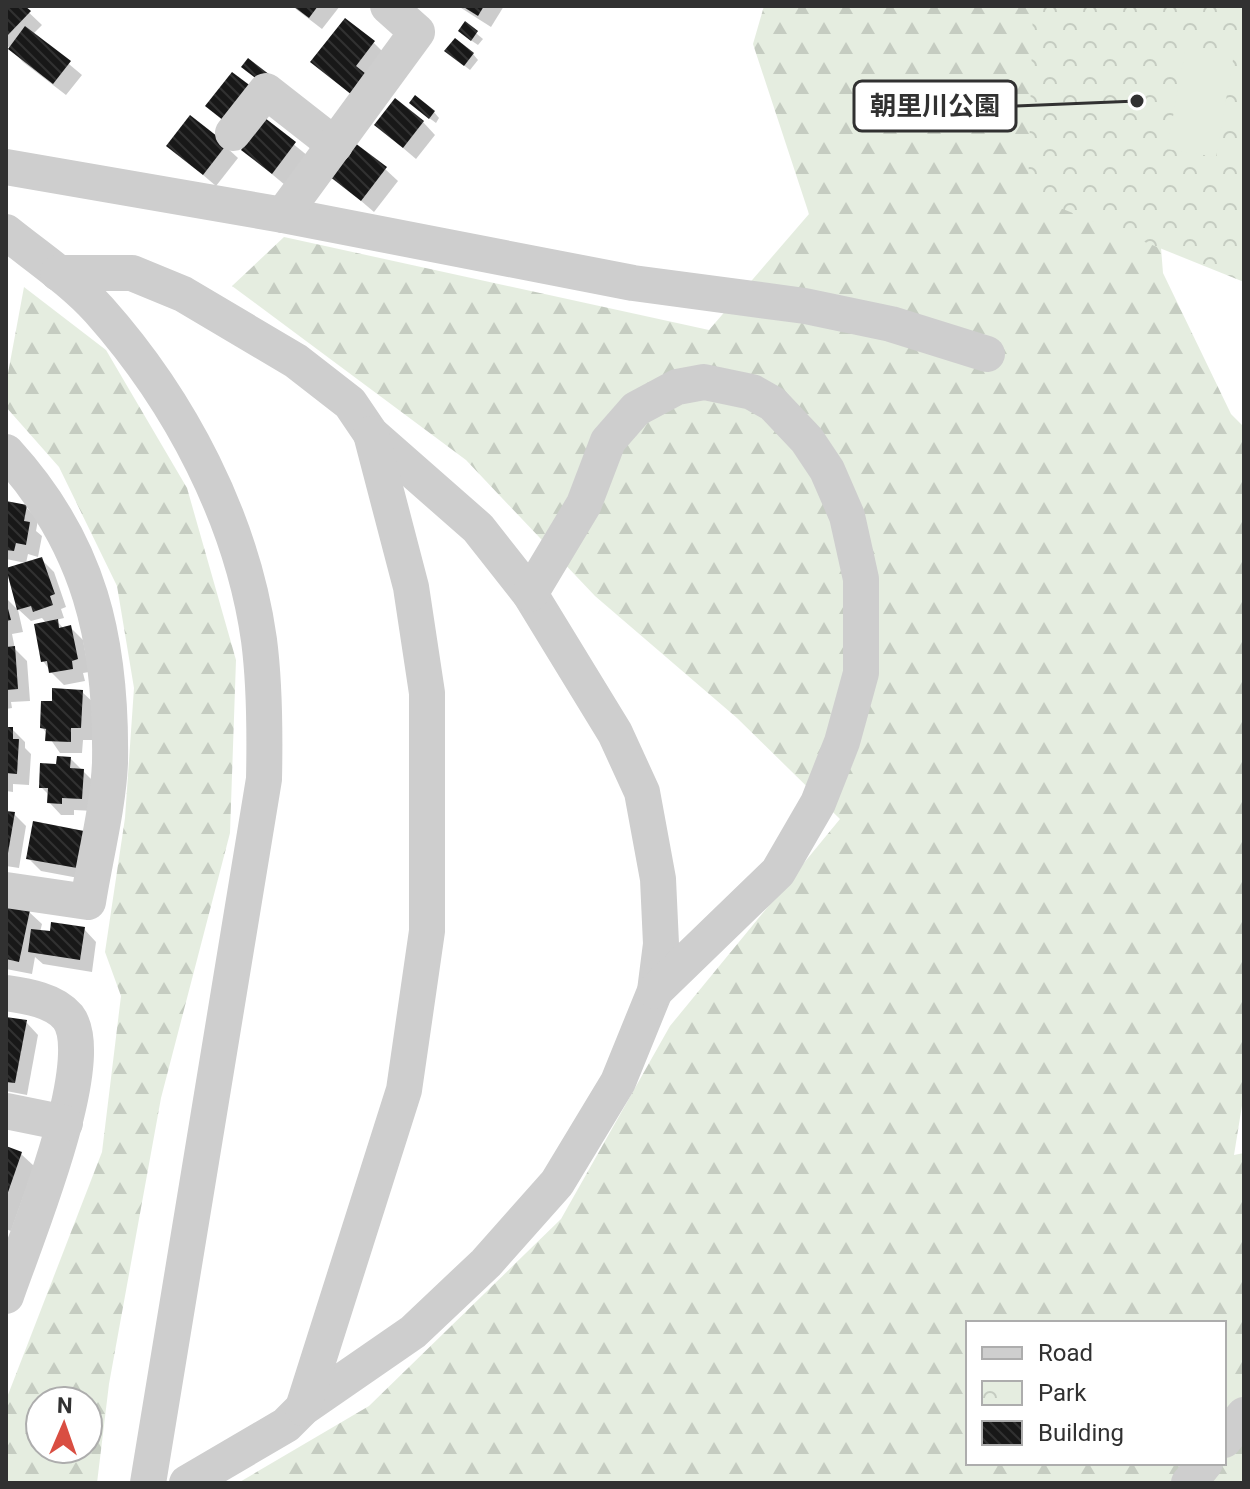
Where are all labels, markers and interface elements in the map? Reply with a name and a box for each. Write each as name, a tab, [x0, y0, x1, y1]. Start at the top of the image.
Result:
callout: 朝里川公園	[854, 81, 1016, 131]
text: 朝里川公園	[870, 91, 1000, 121]
legend	[966, 1321, 1226, 1465]
text: Road	[1038, 1339, 1093, 1367]
text: Park	[1038, 1379, 1087, 1407]
north arrow	[24, 1385, 104, 1465]
text: N	[56, 1393, 73, 1418]
text: Building	[1038, 1419, 1124, 1447]

